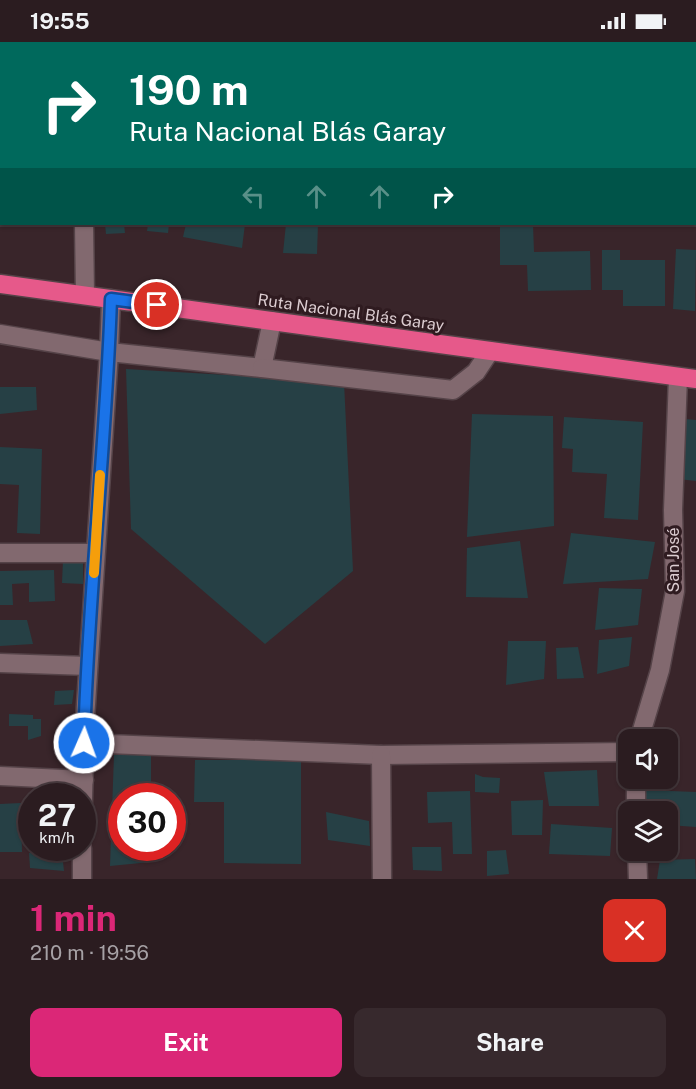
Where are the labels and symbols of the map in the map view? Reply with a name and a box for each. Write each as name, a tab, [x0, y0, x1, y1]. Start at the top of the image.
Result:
pin	[131, 279, 182, 330]
street label: Ruta Nacional Blás Garay	[257, 290, 446, 335]
street label: San José	[664, 527, 683, 593]
position arrow	[52, 711, 116, 775]
speed limit sign: 30	[108, 783, 186, 861]

